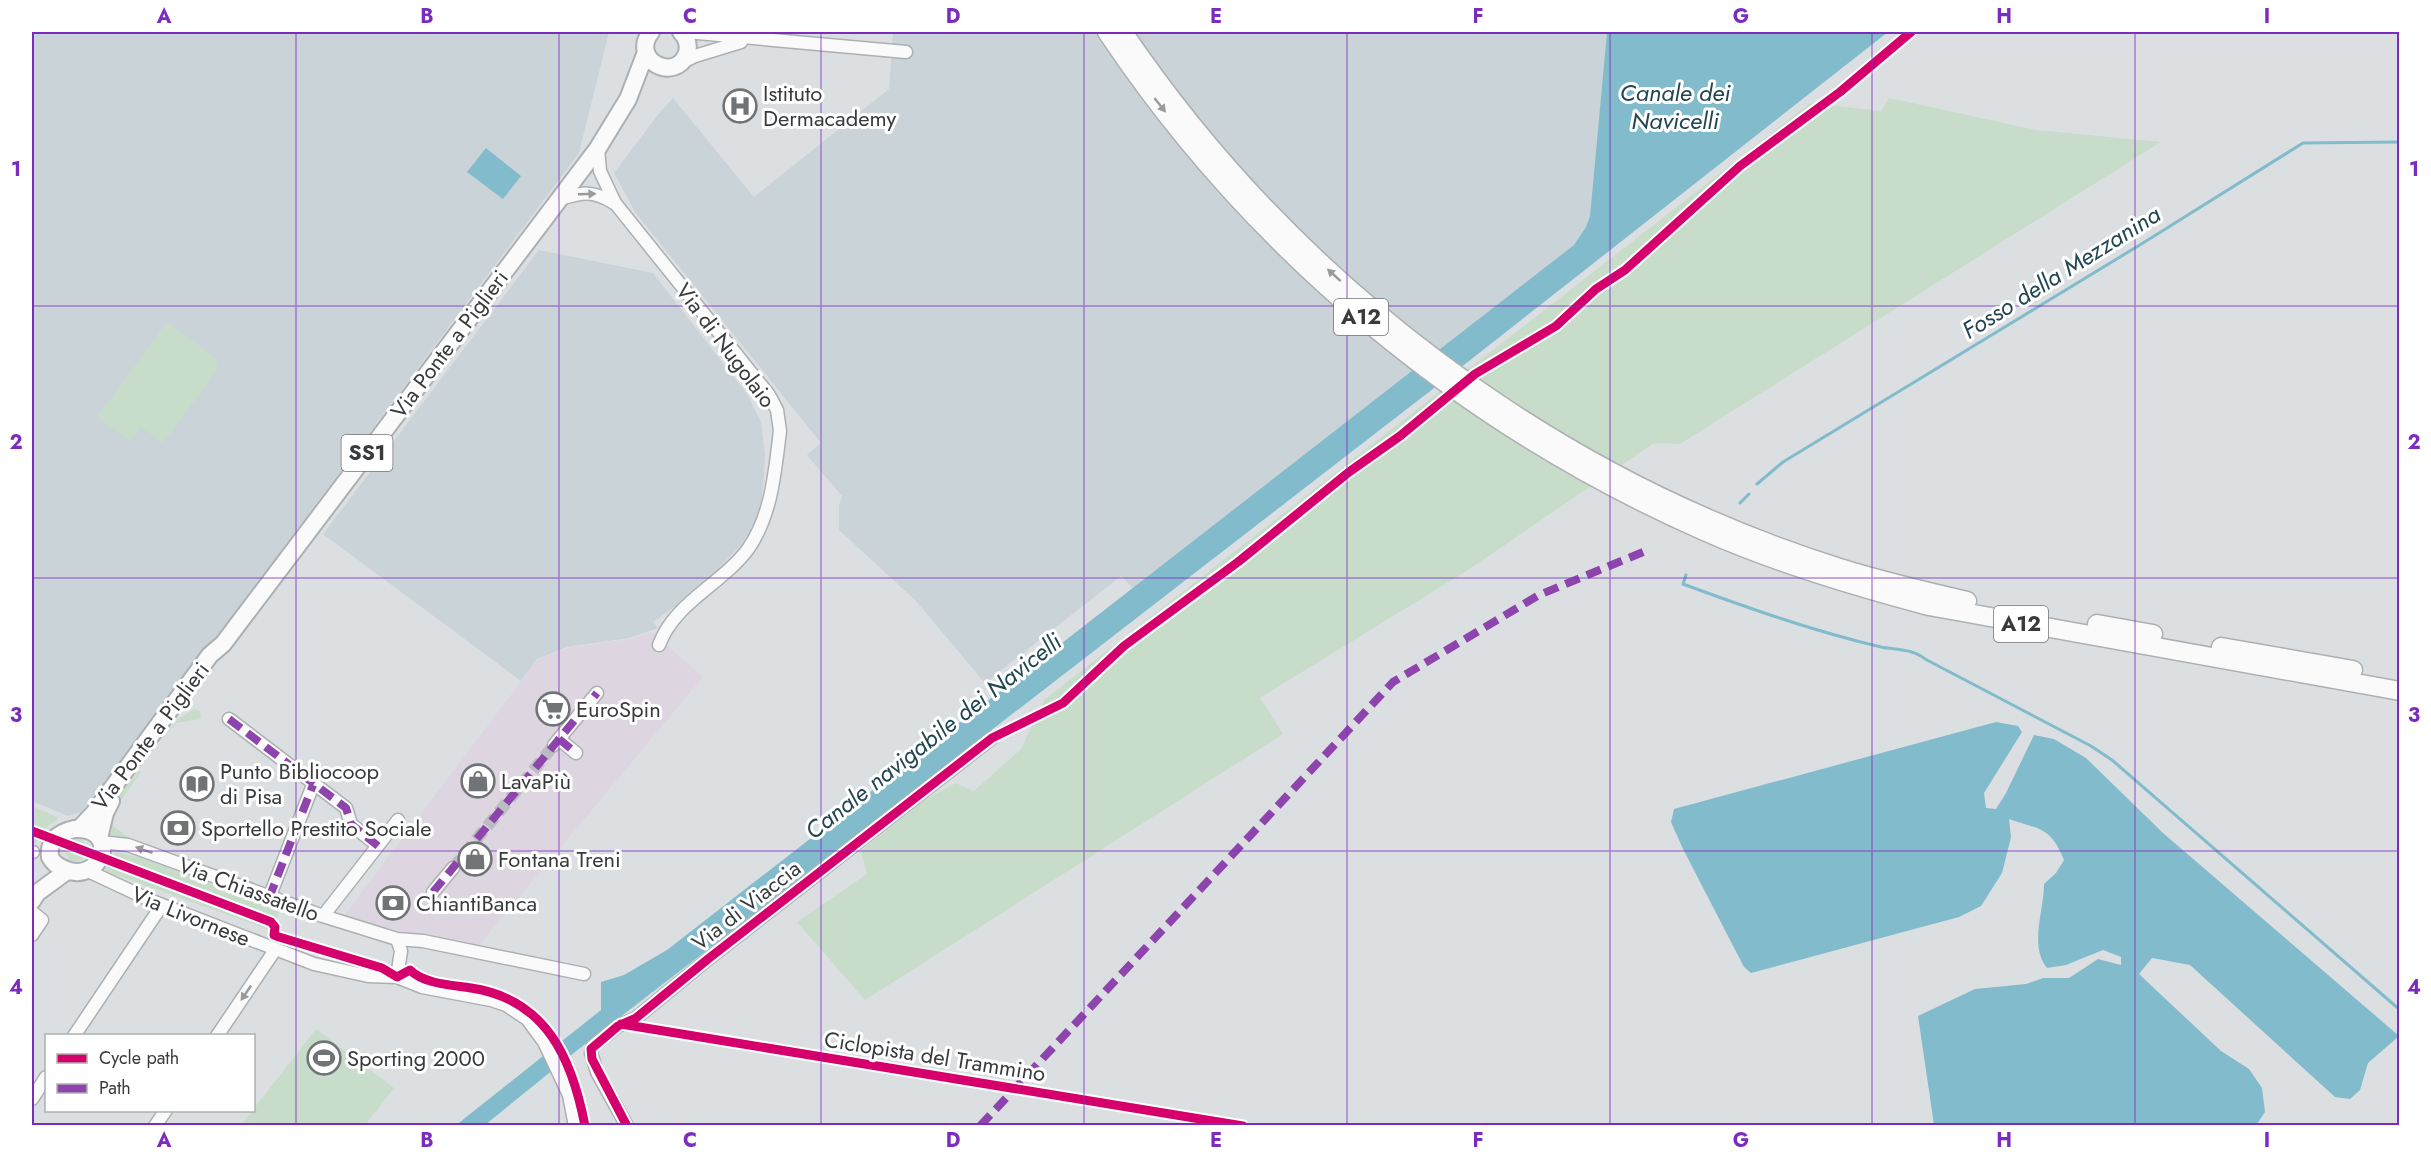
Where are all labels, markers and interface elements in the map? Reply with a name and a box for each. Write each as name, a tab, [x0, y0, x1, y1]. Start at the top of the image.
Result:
text: A	[156, 2, 172, 31]
text: B	[420, 2, 434, 31]
text: C	[683, 2, 697, 31]
text: D	[946, 2, 960, 31]
text: E	[1210, 2, 1222, 31]
text: F	[1472, 2, 1484, 31]
text: G	[1733, 2, 1749, 31]
text: H	[1996, 2, 2012, 31]
text: I	[2264, 2, 2270, 31]
water label: Canale dei Navicelli	[1620, 75, 1731, 138]
place label: Istituto Dermacademy	[763, 77, 897, 134]
hospital icon: Istituto Dermacademy	[722, 88, 758, 124]
one-way arrow	[1154, 98, 1166, 113]
text: 1	[11, 155, 21, 184]
text: 1	[2409, 155, 2419, 184]
one-way arrow	[577, 189, 596, 199]
water label: Fosso della Mezzanina	[1955, 197, 2167, 347]
street label: Via Ponte a Piglieri	[383, 263, 515, 425]
one-way arrow	[1327, 269, 1342, 282]
street label: Via di Nugolaio	[668, 276, 784, 414]
road number: A12	[1334, 299, 1388, 335]
text: 2	[9, 428, 23, 457]
text: 2	[2407, 428, 2421, 457]
road number: SS1	[342, 435, 392, 471]
road number: A12	[1994, 606, 2048, 642]
water label: Canale navigabile dei Navicelli	[797, 624, 1070, 847]
street label: Via Ponte a Piglieri	[84, 655, 216, 817]
supermarket icon: EuroSpin	[535, 691, 571, 727]
place label: EuroSpin	[576, 693, 661, 725]
text: 3	[10, 701, 22, 730]
text: 3	[2408, 701, 2420, 730]
place label: Punto Bibliocoop di Pisa	[220, 755, 379, 812]
shop icon: LavaPiù	[460, 763, 496, 799]
place label: LavaPiù	[501, 765, 571, 797]
library icon: Punto Bibliocoop di Pisa	[179, 766, 215, 802]
bank icon: Sportello Prestito Sociale	[160, 810, 196, 846]
place label: Sportello Prestito Sociale	[201, 812, 432, 844]
shop icon: Fontana Treni	[457, 841, 493, 877]
place label: Fontana Treni	[498, 843, 621, 875]
one-way arrow	[135, 845, 153, 855]
street label: Via Chiassatello	[174, 849, 324, 929]
street label: Via di Viaccia	[685, 852, 807, 958]
street label: Via Livornese	[127, 878, 255, 954]
bank icon: ChiantiBanca	[375, 885, 411, 921]
place label: ChiantiBanca	[416, 887, 537, 919]
text: 4	[9, 973, 23, 1002]
text: 4	[2407, 973, 2421, 1002]
one-way arrow	[241, 985, 252, 1001]
street label: Ciclopista del Trammino	[822, 1023, 1048, 1089]
legend	[45, 1034, 255, 1112]
sports icon: Sporting 2000	[306, 1040, 342, 1076]
place label: Sporting 2000	[347, 1042, 485, 1074]
text: Cycle path	[99, 1045, 179, 1071]
text: Path	[99, 1075, 131, 1101]
text: A	[156, 1126, 172, 1155]
text: B	[420, 1126, 434, 1155]
text: C	[683, 1126, 697, 1155]
text: D	[946, 1126, 960, 1155]
text: E	[1210, 1126, 1222, 1155]
text: F	[1472, 1126, 1484, 1155]
text: G	[1733, 1126, 1749, 1155]
text: H	[1996, 1126, 2012, 1155]
text: I	[2264, 1126, 2270, 1155]

